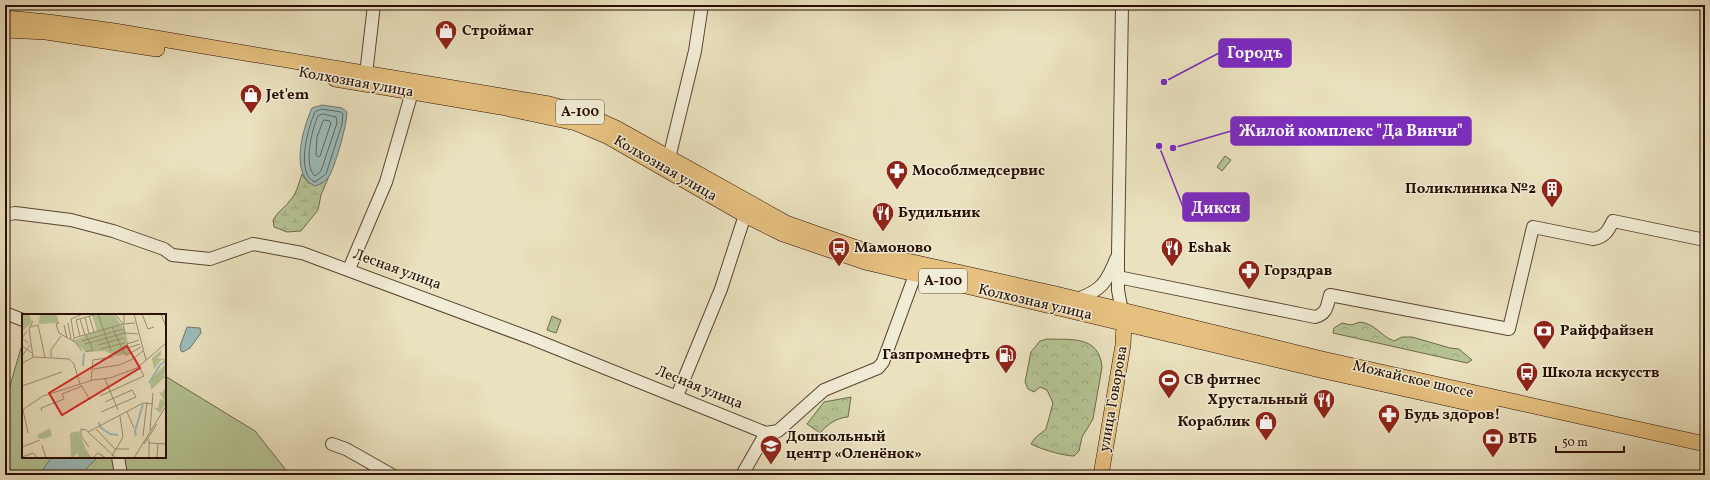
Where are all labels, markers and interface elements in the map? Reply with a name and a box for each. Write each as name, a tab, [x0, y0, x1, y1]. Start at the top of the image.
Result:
shop icon: Строймаг	[433, 18, 459, 51]
place label: Строймаг	[462, 21, 535, 42]
callout: Городъ	[1219, 39, 1291, 67]
text: Городъ	[1227, 43, 1283, 65]
street label: Колхозная улица	[297, 63, 415, 103]
shop icon: Jet'em	[238, 82, 264, 115]
place label: Jet'em	[265, 85, 310, 106]
road number: А-100	[556, 100, 604, 124]
callout: Жилой комплекс "Да Винчи"	[1231, 117, 1471, 145]
text: Жилой комплекс "Да Винчи"	[1239, 121, 1463, 143]
street label: Колхозная улица	[609, 131, 721, 207]
pharmacy icon: Мособлмедсервис	[884, 158, 910, 191]
place label: Мособлмедсервис	[912, 161, 1045, 182]
building icon: Поликлиника №2	[1539, 176, 1565, 209]
place label: Поликлиника №2	[1405, 179, 1536, 200]
callout: Дикси	[1183, 193, 1249, 221]
text: Дикси	[1191, 198, 1241, 220]
restaurant icon: Будильник	[870, 200, 896, 233]
place label: Будильник	[898, 203, 980, 224]
bus stop icon: Мамоново	[826, 235, 852, 268]
restaurant icon: Eshak	[1159, 235, 1185, 268]
place label: Мамоново	[854, 238, 932, 259]
place label: Eshak	[1188, 238, 1231, 259]
street label: Лесная улица	[350, 244, 444, 296]
pharmacy icon: Горздрав	[1236, 258, 1262, 291]
place label: Горздрав	[1264, 261, 1333, 282]
road number: А-100	[919, 269, 967, 293]
street label: Колхозная улица	[976, 280, 1094, 326]
inset map	[22, 314, 166, 458]
bank icon: Райффайзен	[1531, 318, 1557, 351]
place label: Райффайзен	[1560, 321, 1654, 342]
fuel station icon: Газпромнефть	[993, 342, 1019, 375]
street label: улица Говорова	[1094, 344, 1134, 454]
place label: Газпромнефть	[882, 345, 990, 366]
street label: Можайское шоссе	[1351, 356, 1475, 404]
bus stop icon: Школа искусств	[1514, 360, 1540, 393]
street label: Лесная улица	[652, 361, 746, 415]
place label: Школа искусств	[1542, 363, 1660, 384]
sports icon: СВ фитнес	[1156, 367, 1182, 400]
place label: СВ фитнес	[1184, 370, 1261, 391]
restaurant icon: Хрустальный	[1311, 387, 1337, 420]
place label: Хрустальный	[1208, 390, 1308, 411]
pharmacy icon: Будь здоров!	[1376, 402, 1402, 435]
place label: Будь здоров!	[1404, 405, 1500, 426]
shop icon: Кораблик	[1253, 409, 1279, 442]
place label: Кораблик	[1178, 412, 1250, 433]
bank icon: ВТБ	[1480, 426, 1506, 459]
place label: Дошкольный центр «Оленёнок»	[786, 427, 922, 465]
scale bar	[1556, 428, 1624, 454]
place label: ВТБ	[1508, 429, 1537, 450]
school or university icon: Дошкольный центр «Оленёнок»	[758, 433, 784, 466]
text: 50 m	[1562, 435, 1588, 451]

